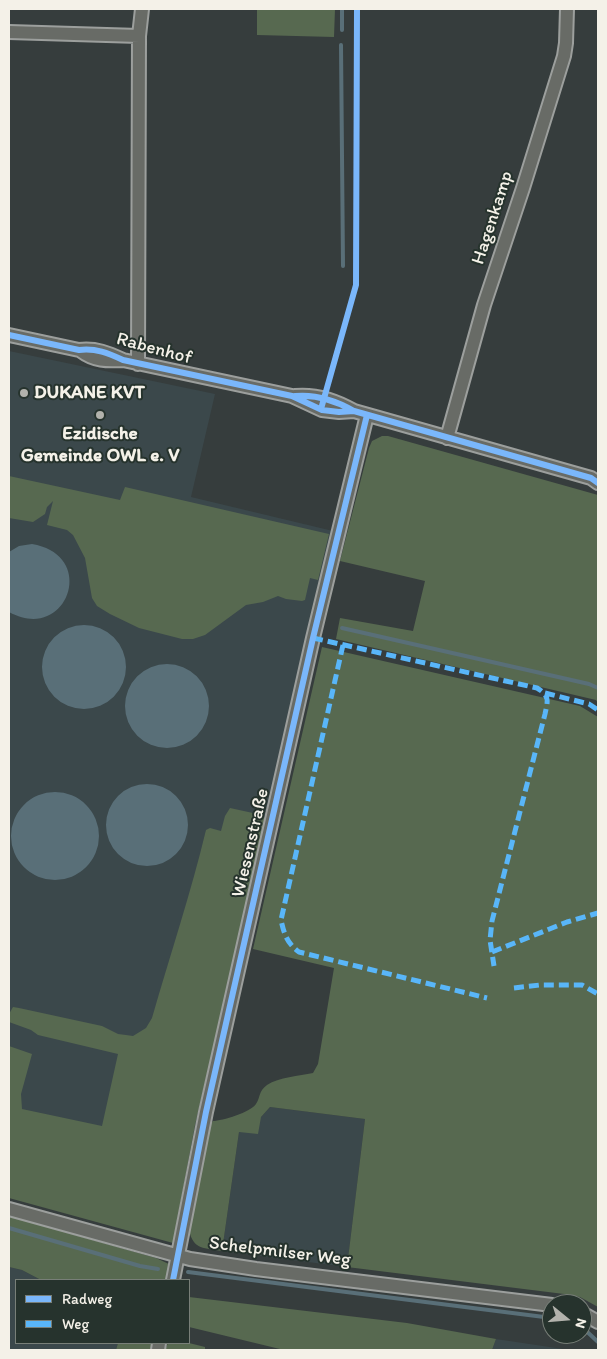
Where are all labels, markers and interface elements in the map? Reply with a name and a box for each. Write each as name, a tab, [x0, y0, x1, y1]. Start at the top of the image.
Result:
street label: Hagenkamp	[467, 168, 519, 268]
street label: Rabenhof	[114, 328, 194, 370]
place label: DUKANE KVT	[34, 382, 145, 404]
marker: DUKANE KVT	[18, 387, 30, 399]
marker: Ezidische Gemeinde OWL e. V	[94, 409, 106, 421]
place label: Ezidische Gemeinde OWL e. V	[21, 423, 179, 467]
street label: Wiesenstraße	[227, 786, 275, 900]
street label: Schelpmilser Weg	[208, 1232, 352, 1272]
legend	[15, 1279, 190, 1344]
text: Radweg	[62, 1290, 112, 1308]
north arrow	[542, 1294, 592, 1344]
text: Weg	[62, 1315, 89, 1333]
text: N	[571, 1316, 590, 1330]

